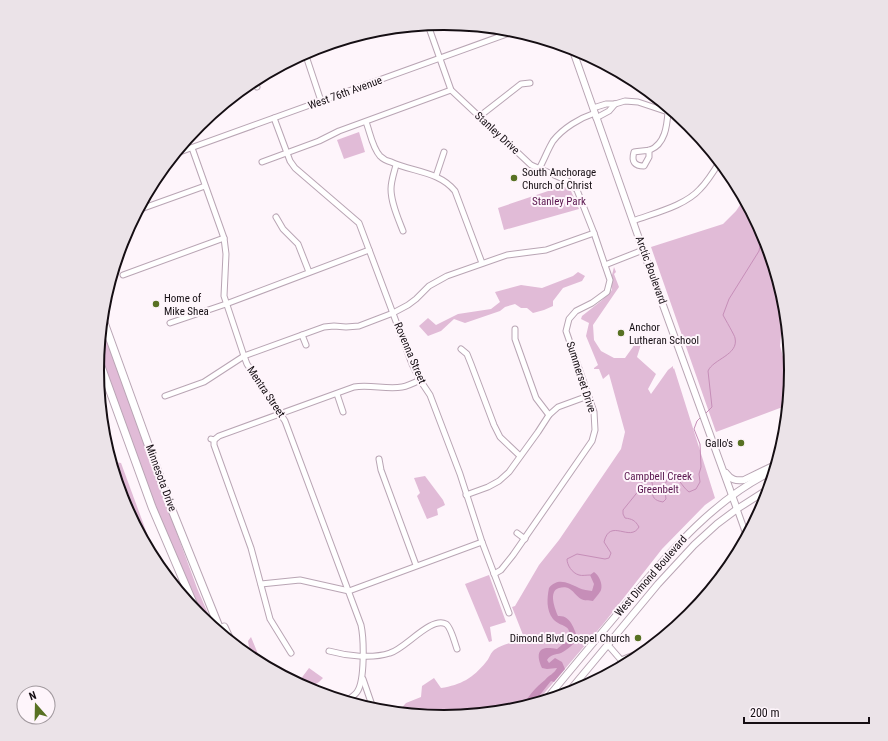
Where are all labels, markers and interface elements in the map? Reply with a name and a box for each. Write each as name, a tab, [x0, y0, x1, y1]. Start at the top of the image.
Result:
street label: West 76th Avenue	[306, 74, 384, 112]
street label: Stanley Drive	[472, 109, 522, 157]
place label: South Anchorage Church of Christ	[522, 166, 596, 192]
marker: South Anchorage Church of Christ	[509, 173, 519, 183]
park label: Stanley Park	[532, 195, 586, 208]
street label: Arctic Boulevard	[633, 234, 669, 306]
place label: Home of Mike Shea	[164, 292, 209, 318]
marker: Home of Mike Shea	[151, 299, 161, 309]
street label: Rovenna Street	[391, 320, 429, 386]
place label: Anchor Lutheran School	[629, 321, 699, 347]
marker: Anchor Lutheran School	[616, 328, 626, 338]
street label: Summerset Drive	[563, 340, 599, 414]
street label: Mentra Street	[244, 364, 288, 420]
place label: Gallo's	[705, 437, 733, 450]
marker: Gallo's	[736, 438, 746, 448]
street label: Minnesota Drive	[143, 443, 179, 513]
park label: Campbell Creek Greenbelt	[624, 470, 692, 496]
street label: West Dimond Boulevard	[612, 533, 690, 619]
place label: Dimond Blvd Gospel Church	[510, 632, 630, 645]
marker: Dimond Blvd Gospel Church	[633, 633, 643, 643]
north arrow	[16, 685, 56, 725]
text: N	[27, 689, 38, 703]
scale bar	[744, 699, 869, 725]
text: 200 m	[750, 706, 780, 720]

